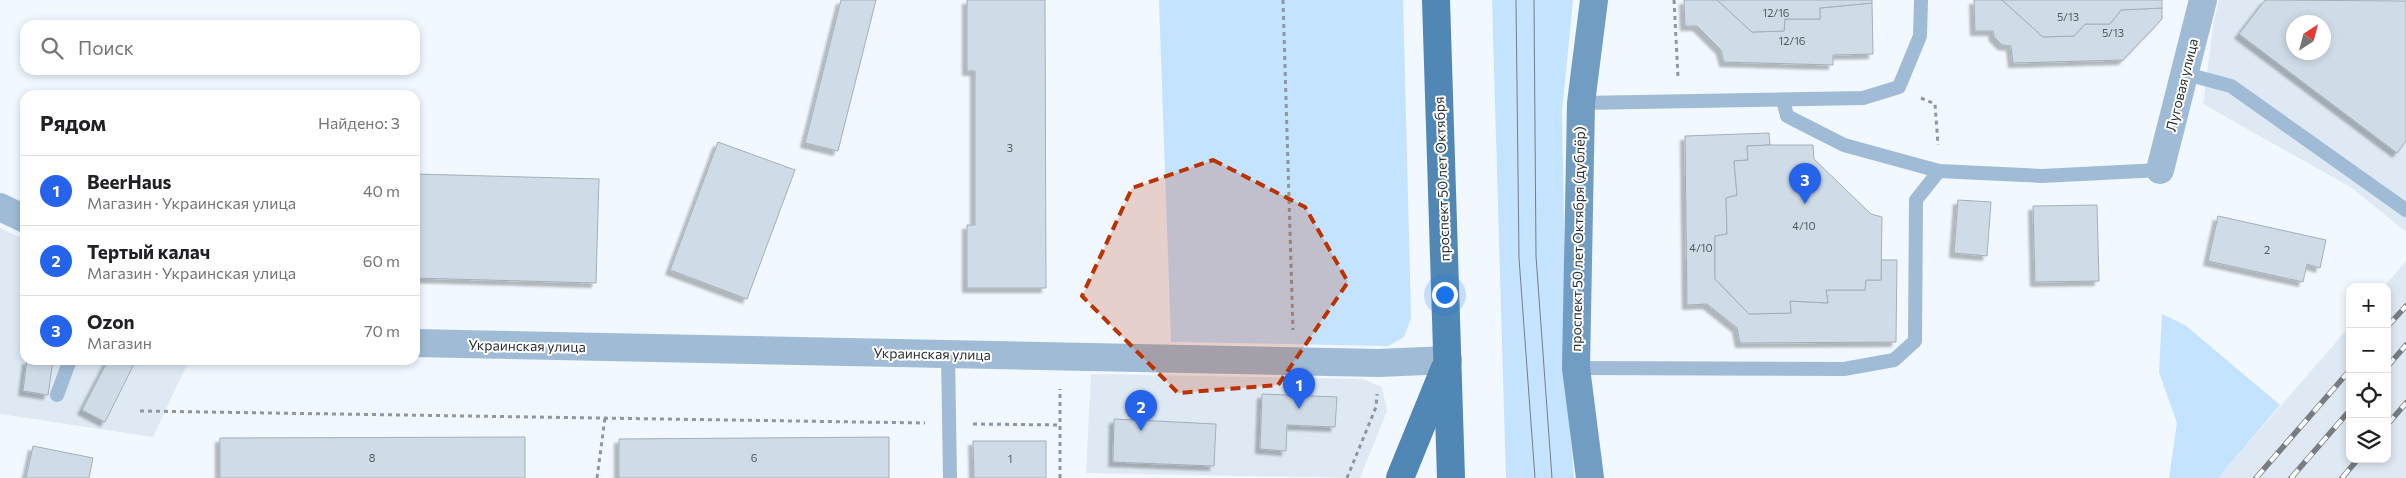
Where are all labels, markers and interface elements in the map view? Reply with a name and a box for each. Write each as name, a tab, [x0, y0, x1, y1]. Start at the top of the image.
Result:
house number: 12/16	[1762, 6, 1790, 19]
house number: 5/13	[2057, 10, 2079, 23]
north arrow	[2286, 15, 2331, 60]
search box	[20, 20, 420, 75]
house number: 5/13	[2102, 26, 2124, 39]
icon: search	[38, 34, 66, 62]
house number: 12/16	[1778, 34, 1806, 47]
text: Поиск	[78, 36, 134, 59]
street label: Луговая улица	[2162, 37, 2201, 133]
street label: проспект 50 лет Октября	[1430, 96, 1453, 262]
text: Рядом	[40, 110, 106, 135]
text: Найдено: 3	[318, 113, 400, 132]
street label: проспект 50 лет Октября (дублёр)	[1567, 126, 1588, 352]
house number: 3	[1007, 141, 1013, 154]
pin: 3	[1789, 163, 1821, 204]
text: BeerHaus	[87, 170, 171, 193]
text: 1	[52, 181, 60, 200]
text: 40 m	[363, 181, 400, 200]
text: Магазин · Украинская улица	[87, 193, 296, 212]
house number: 4/10	[1792, 219, 1816, 232]
text: Тертый калач	[87, 240, 210, 263]
house number: 4/10	[1689, 241, 1713, 254]
house number: 2	[2264, 243, 2270, 256]
text: 2	[51, 251, 61, 270]
text: 60 m	[363, 251, 400, 270]
text: Магазин · Украинская улица	[87, 263, 296, 282]
your location	[1432, 282, 1458, 308]
map controls	[2346, 283, 2391, 463]
button: +	[2346, 283, 2391, 328]
text: Ozon	[87, 310, 135, 333]
text: 3	[51, 321, 61, 340]
text: 70 m	[364, 321, 400, 340]
button: −	[2346, 328, 2391, 373]
text: Магазин	[87, 333, 152, 352]
street label: Украинская улица	[468, 336, 586, 355]
street label: Украинская улица	[873, 344, 991, 363]
pin: 1	[1283, 368, 1315, 409]
button: locate	[2346, 373, 2391, 418]
pin: 2	[1125, 390, 1157, 431]
button: layers	[2346, 418, 2391, 463]
house number: 8	[369, 451, 376, 464]
house number: 6	[751, 451, 758, 464]
house number: 1	[1008, 452, 1012, 465]

